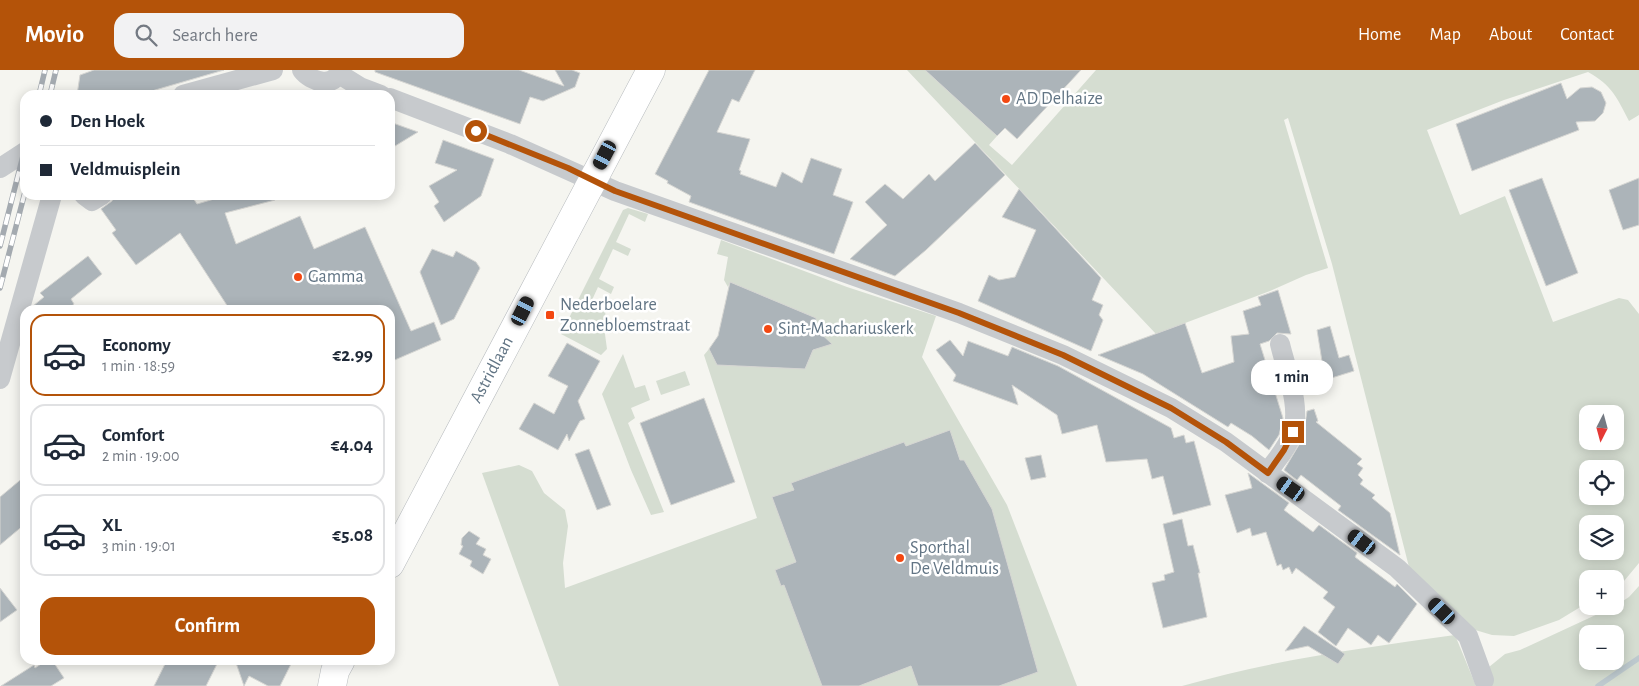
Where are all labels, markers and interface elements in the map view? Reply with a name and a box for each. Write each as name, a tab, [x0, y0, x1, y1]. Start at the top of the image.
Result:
search box	[114, 13, 464, 58]
icon: search	[132, 21, 160, 49]
text: Movio	[25, 23, 84, 47]
text: Search here	[172, 26, 258, 45]
text: Home	[1358, 26, 1401, 44]
text: Map	[1429, 26, 1461, 44]
text: About	[1489, 26, 1532, 44]
text: Contact	[1560, 26, 1614, 44]
place label: AD Delhaize	[1016, 90, 1103, 108]
marker: AD Delhaize	[1000, 93, 1012, 105]
text: Den Hoek	[70, 112, 145, 131]
route start	[465, 120, 487, 142]
car	[591, 138, 618, 172]
text: Veldmuisplein	[70, 160, 180, 179]
place label: Gamma	[308, 268, 364, 286]
marker: Gamma	[292, 271, 304, 283]
car	[509, 294, 536, 328]
place label: Nederboelare Zonnebloemstraat	[560, 296, 690, 335]
marker: Nederboelare Zonnebloemstraat	[544, 309, 556, 321]
place label: Sint-Machariuskerk	[778, 320, 914, 338]
marker: Sint-Machariuskerk	[762, 323, 774, 335]
icon: car	[42, 333, 87, 378]
street label: Astridlaan	[467, 334, 517, 406]
text: Economy	[102, 336, 171, 355]
text: €2.99	[332, 346, 373, 365]
text: 1 min · 18:59	[102, 358, 175, 374]
callout: 1 min	[1252, 360, 1334, 394]
text: 1 min	[1275, 369, 1309, 385]
north arrow	[1579, 405, 1624, 450]
map controls	[1579, 405, 1624, 670]
route end	[1282, 421, 1304, 443]
icon: car	[42, 423, 87, 468]
text: Comfort	[102, 426, 164, 445]
text: €4.04	[331, 436, 373, 455]
text: 2 min · 19:00	[102, 448, 179, 464]
button: locate	[1579, 460, 1624, 505]
car	[1274, 474, 1307, 504]
icon: car	[42, 513, 87, 558]
button: layers	[1579, 515, 1624, 560]
text: XL	[102, 516, 122, 535]
text: €5.08	[332, 526, 373, 545]
car	[1345, 527, 1378, 557]
text: 3 min · 19:01	[102, 538, 176, 554]
place label: Sporthal De Veldmuis	[910, 539, 999, 578]
marker: Sporthal De Veldmuis	[894, 552, 906, 564]
button: +	[1579, 570, 1624, 615]
car	[1426, 595, 1458, 627]
button: Confirm	[40, 597, 375, 655]
button: −	[1579, 625, 1624, 670]

